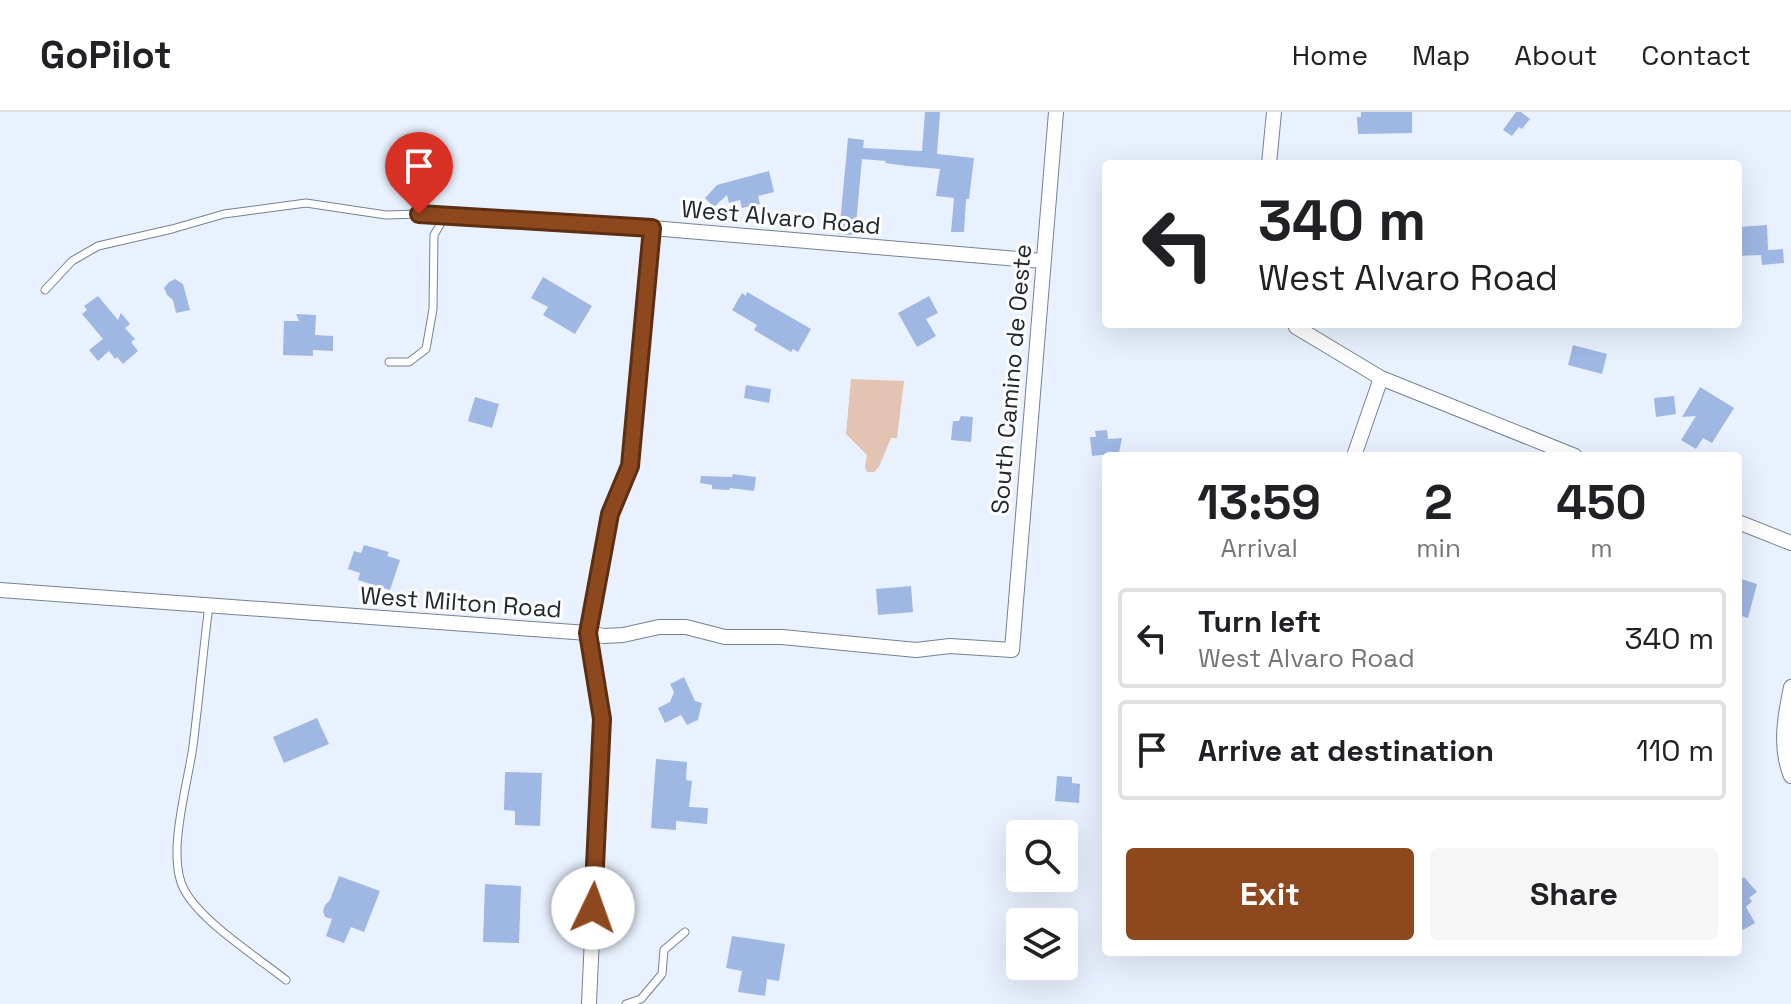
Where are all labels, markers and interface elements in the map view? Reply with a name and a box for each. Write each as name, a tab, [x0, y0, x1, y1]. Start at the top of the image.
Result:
text: GoPilot	[40, 31, 172, 79]
text: Home	[1292, 37, 1368, 73]
text: Map	[1412, 37, 1470, 73]
text: About	[1514, 37, 1597, 73]
text: Contact	[1641, 37, 1751, 73]
pin	[385, 132, 453, 214]
icon: arrive	[397, 144, 441, 188]
text: 340 m	[1258, 185, 1426, 256]
icon: left	[1126, 192, 1230, 296]
street label: West Alvaro Road	[680, 193, 882, 241]
street label: South Camino de Oeste	[984, 243, 1038, 515]
text: West Alvaro Road	[1258, 255, 1558, 301]
text: 13:59	[1197, 472, 1321, 533]
text: 2	[1424, 472, 1453, 533]
text: 450	[1556, 472, 1647, 533]
text: Arrival	[1220, 531, 1298, 565]
text: min	[1416, 531, 1461, 565]
text: m	[1590, 531, 1613, 565]
street label: West Milton Road	[359, 579, 563, 625]
text: Turn left	[1198, 602, 1321, 641]
icon: left	[1130, 616, 1174, 660]
text: 340 m	[1624, 619, 1714, 658]
text: West Alvaro Road	[1198, 641, 1415, 675]
icon: arrive	[1130, 728, 1174, 772]
text: Arrive at destination	[1198, 731, 1494, 770]
text: 110 m	[1636, 731, 1714, 770]
map controls	[1006, 820, 1078, 980]
button: search	[1006, 820, 1078, 892]
button: Exit	[1126, 848, 1414, 940]
button: Share	[1430, 848, 1718, 940]
position arrow	[551, 866, 635, 950]
button: layers	[1006, 908, 1078, 980]

